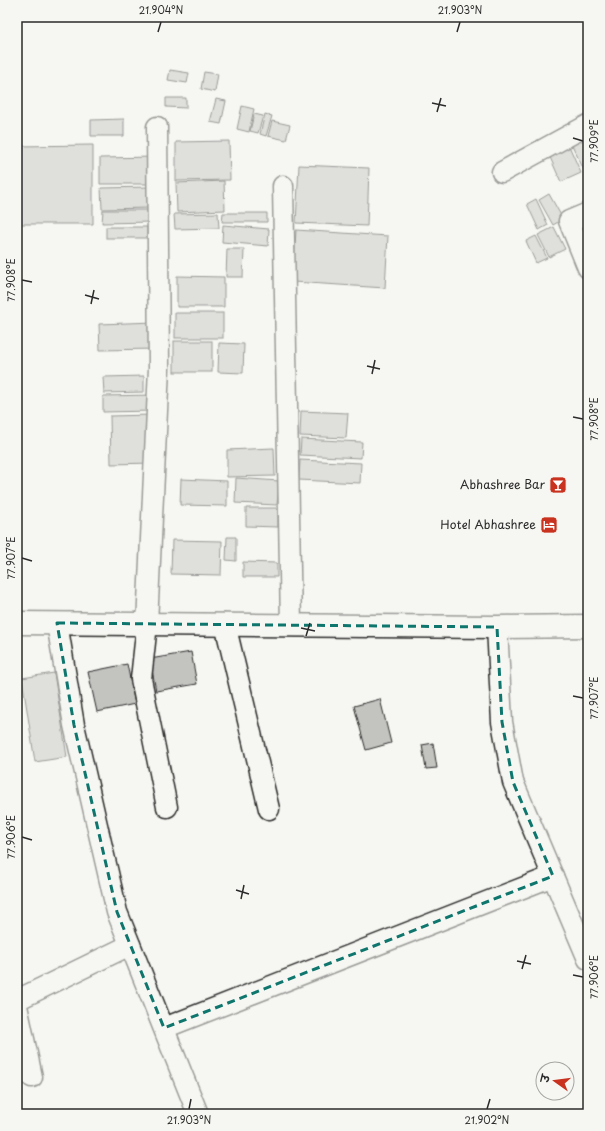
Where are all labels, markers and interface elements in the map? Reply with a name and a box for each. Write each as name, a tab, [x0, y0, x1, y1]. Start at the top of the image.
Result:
text: 21.904°N	[139, 2, 184, 17]
text: 21.903°N	[438, 2, 482, 17]
text: 77.909°E	[586, 119, 601, 163]
text: 77.908°E	[3, 258, 18, 302]
text: 77.908°E	[586, 397, 601, 441]
place label: Abhashree Bar	[460, 475, 546, 493]
bar icon: Abhashree Bar	[548, 475, 568, 495]
place label: Hotel Abhashree	[440, 515, 536, 533]
hotel icon: Hotel Abhashree	[539, 515, 559, 535]
text: 77.907°E	[3, 537, 18, 579]
text: 77.907°E	[586, 677, 601, 719]
text: 77.906°E	[3, 815, 18, 859]
text: 77.906°E	[586, 955, 601, 999]
north arrow	[535, 1061, 575, 1101]
text: उ	[535, 1071, 554, 1085]
text: 21.903°N	[167, 1112, 211, 1127]
text: 21.902°N	[465, 1112, 510, 1127]

